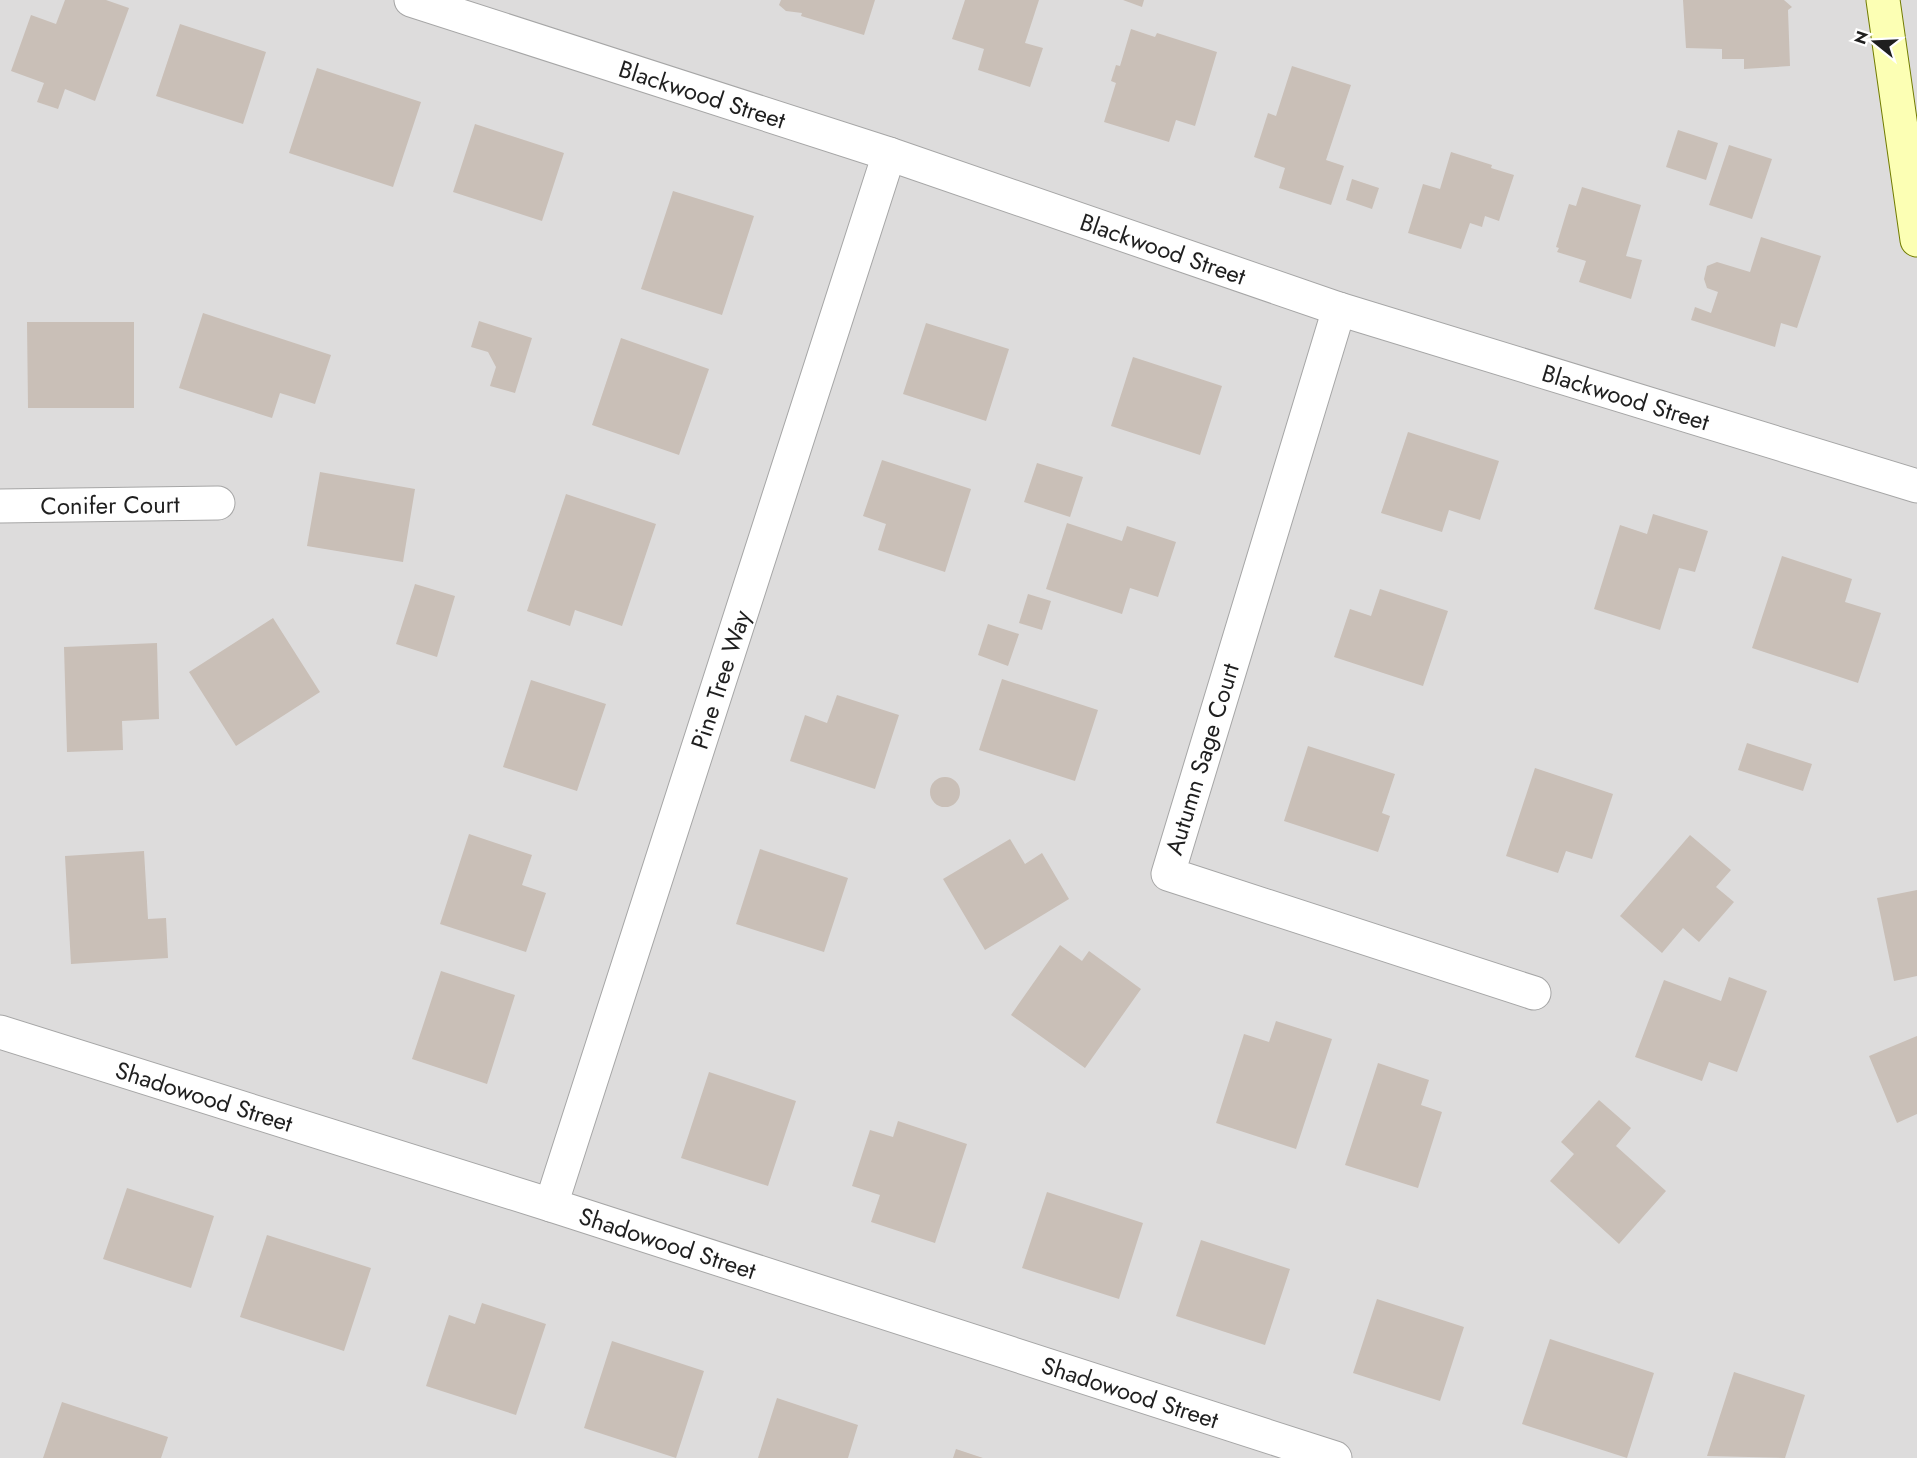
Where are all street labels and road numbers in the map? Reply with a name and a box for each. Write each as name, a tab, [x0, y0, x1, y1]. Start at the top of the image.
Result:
street label: Blackwood Street	[614, 51, 790, 137]
street label: Blackwood Street	[1075, 204, 1251, 293]
street label: Blackwood Street	[1538, 355, 1714, 439]
street label: Conifer Court	[40, 486, 180, 523]
street label: Pine Tree Way	[681, 605, 759, 753]
street label: Autumn Sage Court	[1156, 659, 1248, 859]
street label: Shadowood Street	[111, 1052, 297, 1140]
street label: Shadowood Street	[575, 1198, 761, 1288]
street label: Shadowood Street	[1037, 1347, 1223, 1437]

